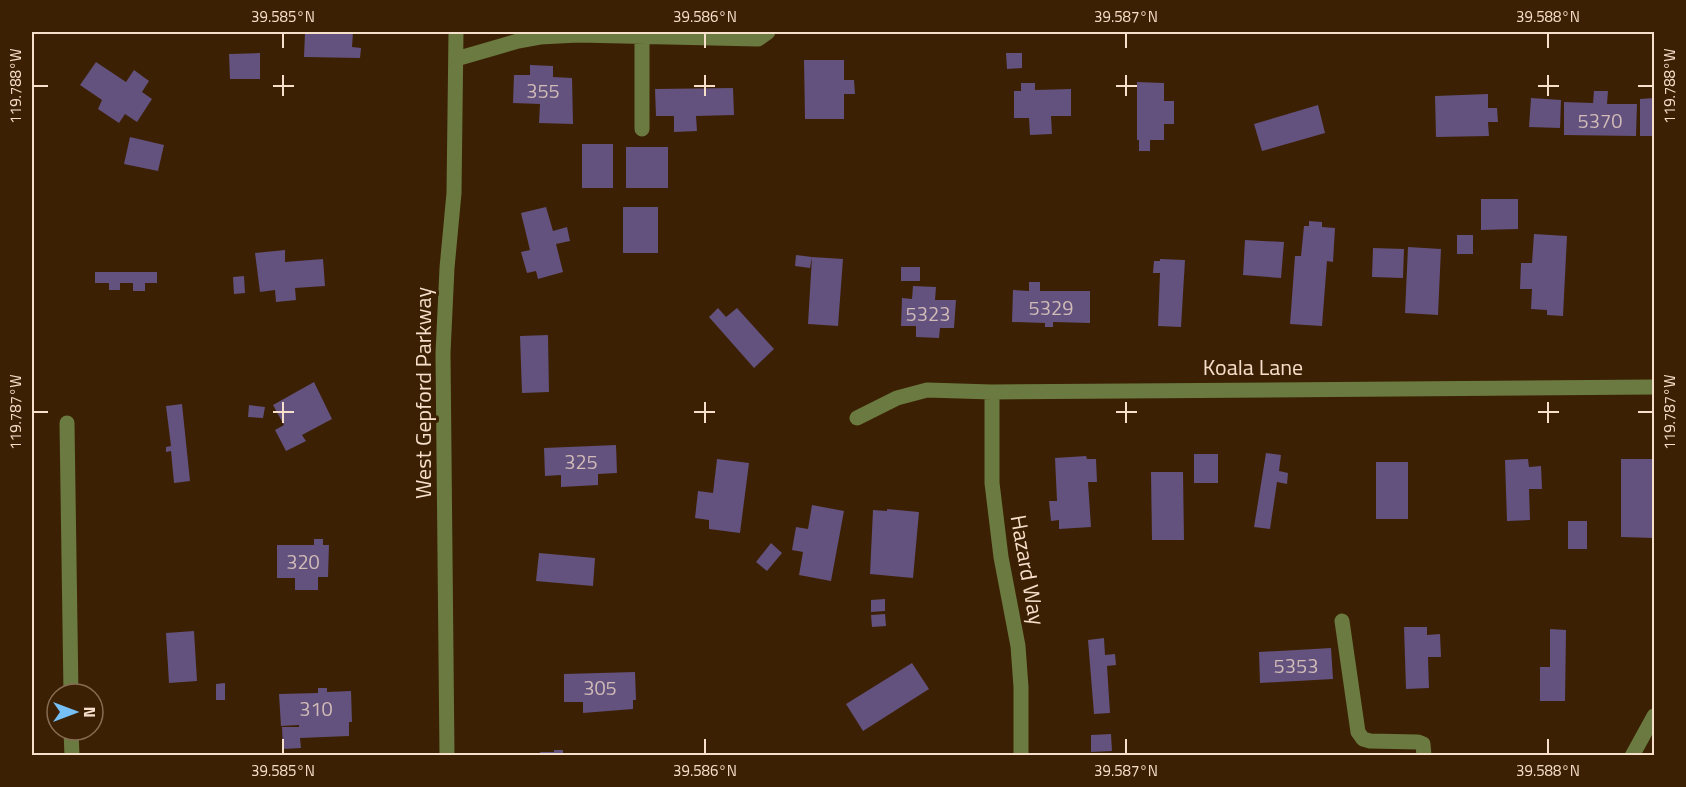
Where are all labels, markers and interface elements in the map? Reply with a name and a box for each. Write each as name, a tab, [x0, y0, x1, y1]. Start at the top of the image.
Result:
text: 39.585°N	[251, 5, 315, 28]
text: 39.586°N	[673, 5, 737, 28]
text: 39.587°N	[1094, 5, 1158, 28]
text: 39.588°N	[1516, 5, 1580, 28]
text: 119.788°W	[4, 48, 27, 124]
text: 119.788°W	[1658, 48, 1681, 124]
house number: 355	[526, 75, 560, 106]
house number: 5370	[1578, 105, 1622, 136]
street label: West Gepford Parkway	[406, 287, 440, 499]
house number: 5329	[1029, 292, 1073, 323]
house number: 5323	[906, 298, 950, 329]
street label: Koala Lane	[1203, 350, 1303, 384]
text: 119.787°W	[4, 374, 27, 450]
text: 119.787°W	[1658, 374, 1681, 450]
house number: 325	[564, 446, 598, 477]
street label: Hazard Way	[1002, 512, 1054, 628]
house number: 320	[286, 546, 320, 577]
house number: 5353	[1274, 650, 1318, 681]
house number: 305	[583, 672, 617, 703]
north arrow	[45, 682, 105, 742]
house number: 310	[299, 693, 333, 724]
text: N	[78, 706, 102, 718]
text: 39.585°N	[251, 759, 315, 782]
text: 39.586°N	[673, 759, 737, 782]
text: 39.587°N	[1094, 759, 1158, 782]
text: 39.588°N	[1516, 759, 1580, 782]

